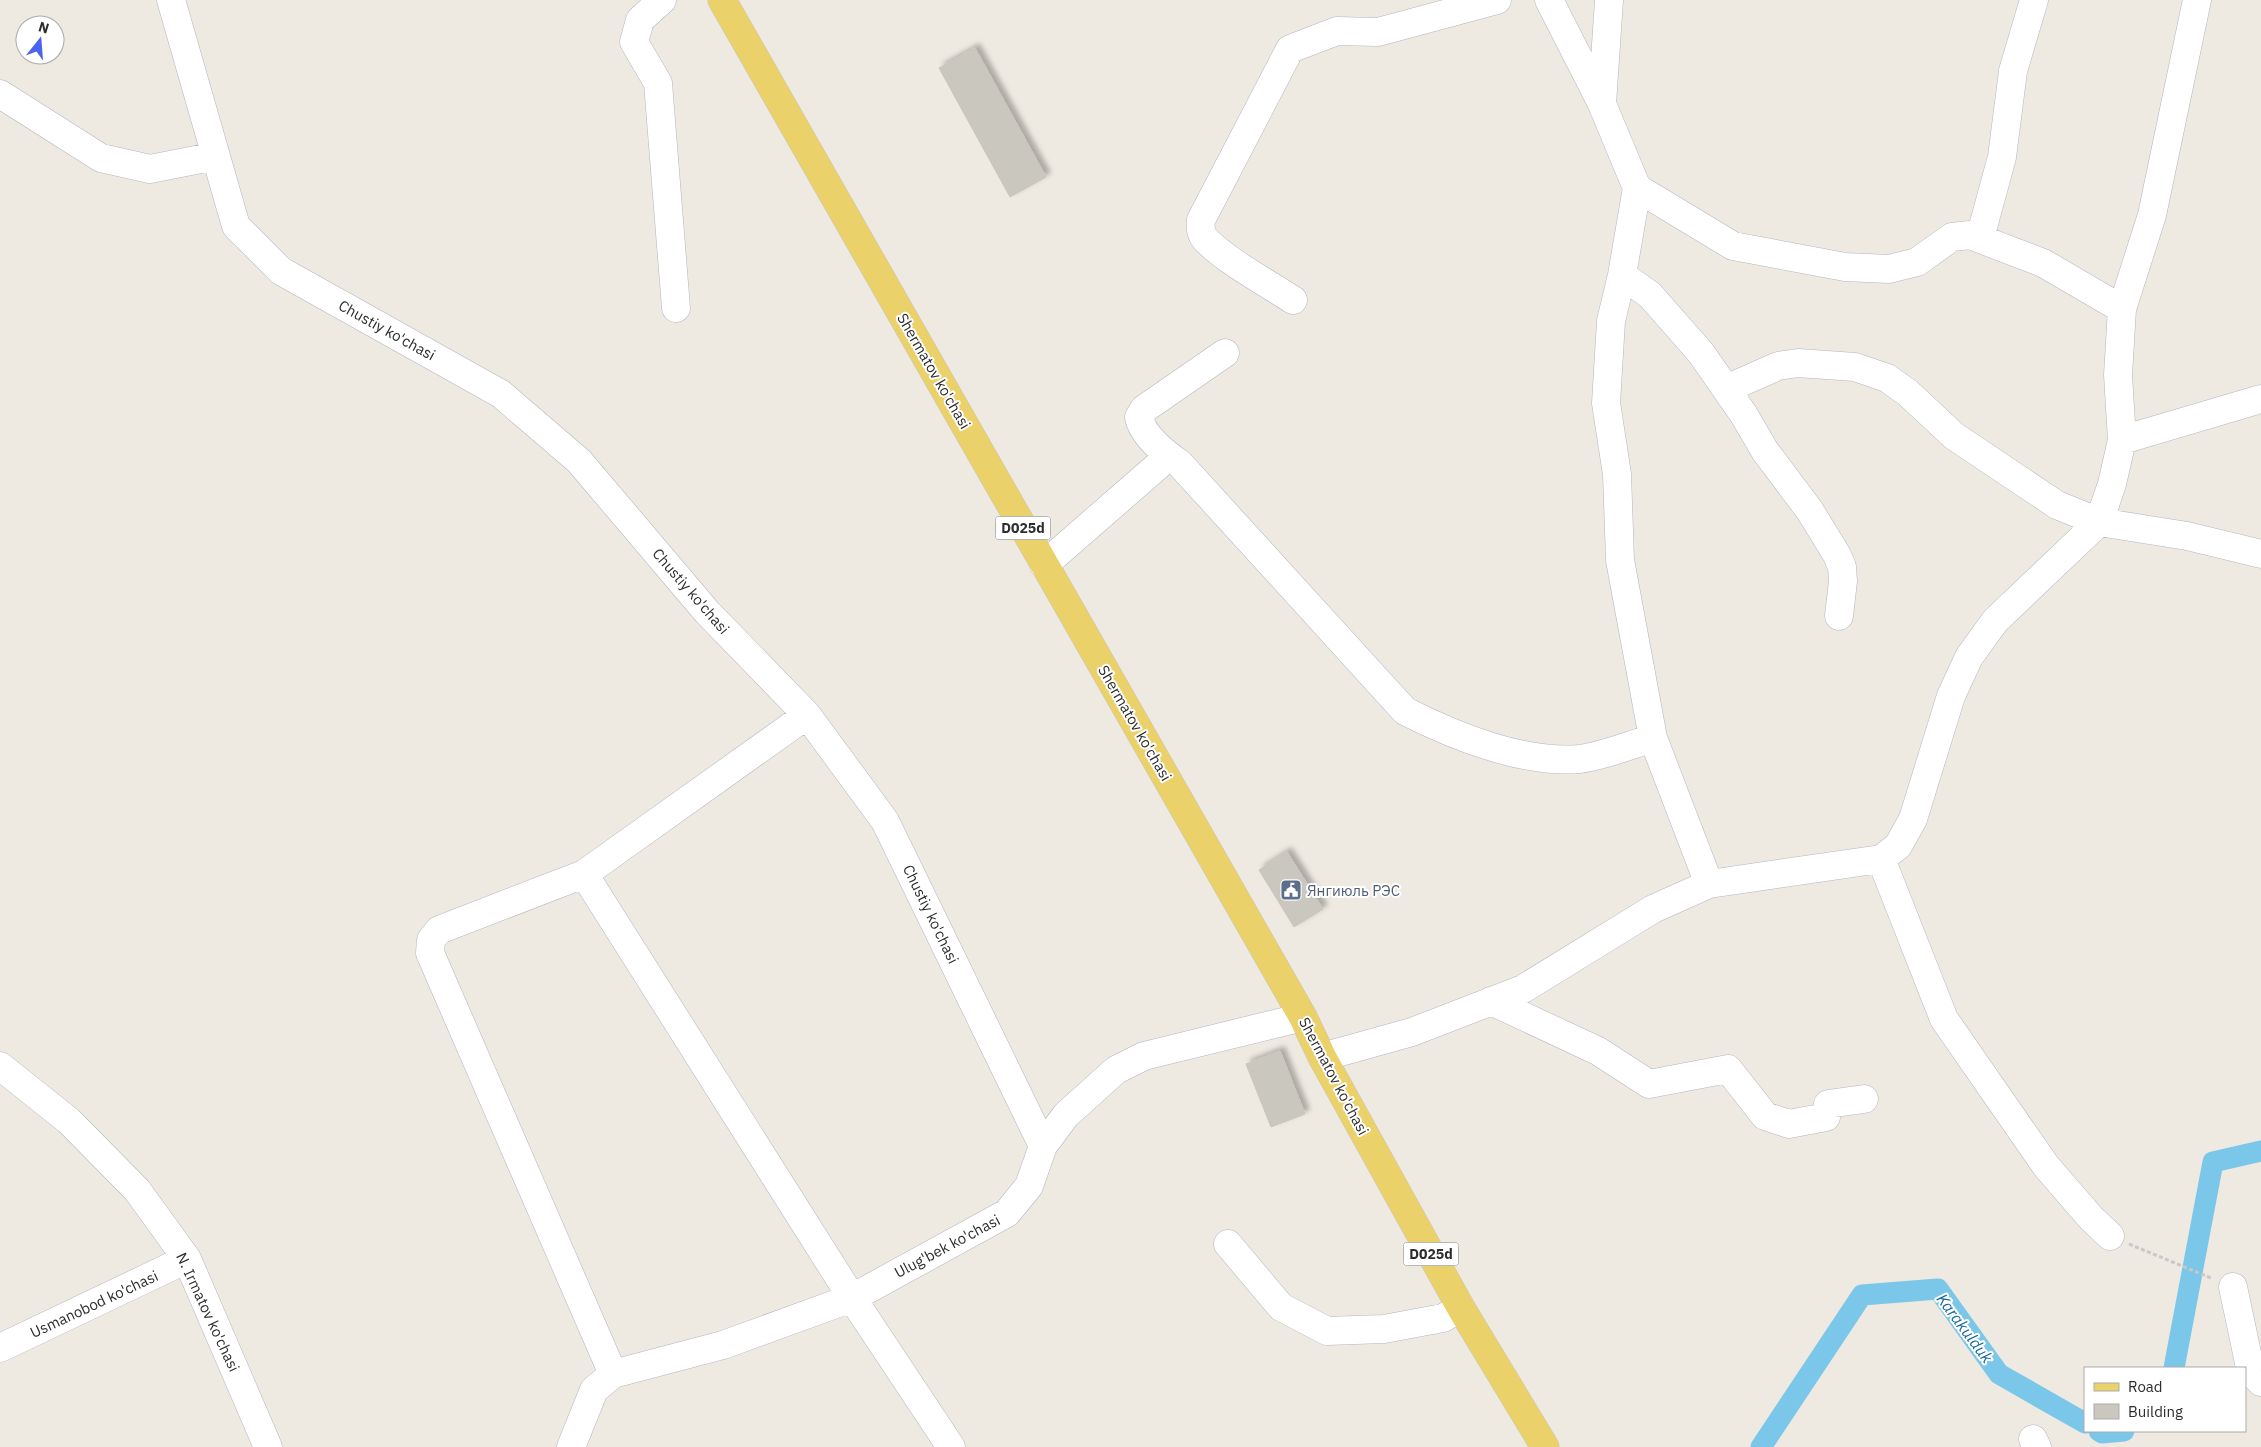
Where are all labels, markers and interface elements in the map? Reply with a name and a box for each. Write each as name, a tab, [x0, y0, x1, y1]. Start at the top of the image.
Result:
north arrow	[15, 15, 65, 65]
text: N	[36, 17, 51, 38]
street label: Chustiy ko'chasi	[335, 296, 439, 364]
street label: Shermatov ko'chasi	[893, 310, 975, 432]
road number: D025d	[996, 516, 1050, 540]
street label: Chustiy ko'chasi	[648, 544, 734, 638]
street label: Shermatov ko'chasi	[1094, 662, 1176, 784]
street label: Chustiy ko'chasi	[899, 861, 963, 967]
public building icon: Янгиюль РЭС	[1279, 878, 1303, 902]
place label: Янгиюль РЭС	[1307, 881, 1400, 900]
street label: Shermatov ko'chasi	[1295, 1014, 1373, 1138]
street label: Ulug'bek ko'chasi	[891, 1210, 1003, 1282]
road number: D025d	[1404, 1242, 1458, 1266]
street label: N. Irmatov ko'chasi	[172, 1249, 244, 1375]
street label: Usmanobod ko'chasi	[27, 1266, 161, 1342]
water label: Karakulduk	[1932, 1289, 1998, 1367]
legend	[2084, 1367, 2246, 1432]
text: Road	[2128, 1377, 2163, 1396]
text: Building	[2128, 1402, 2183, 1421]

